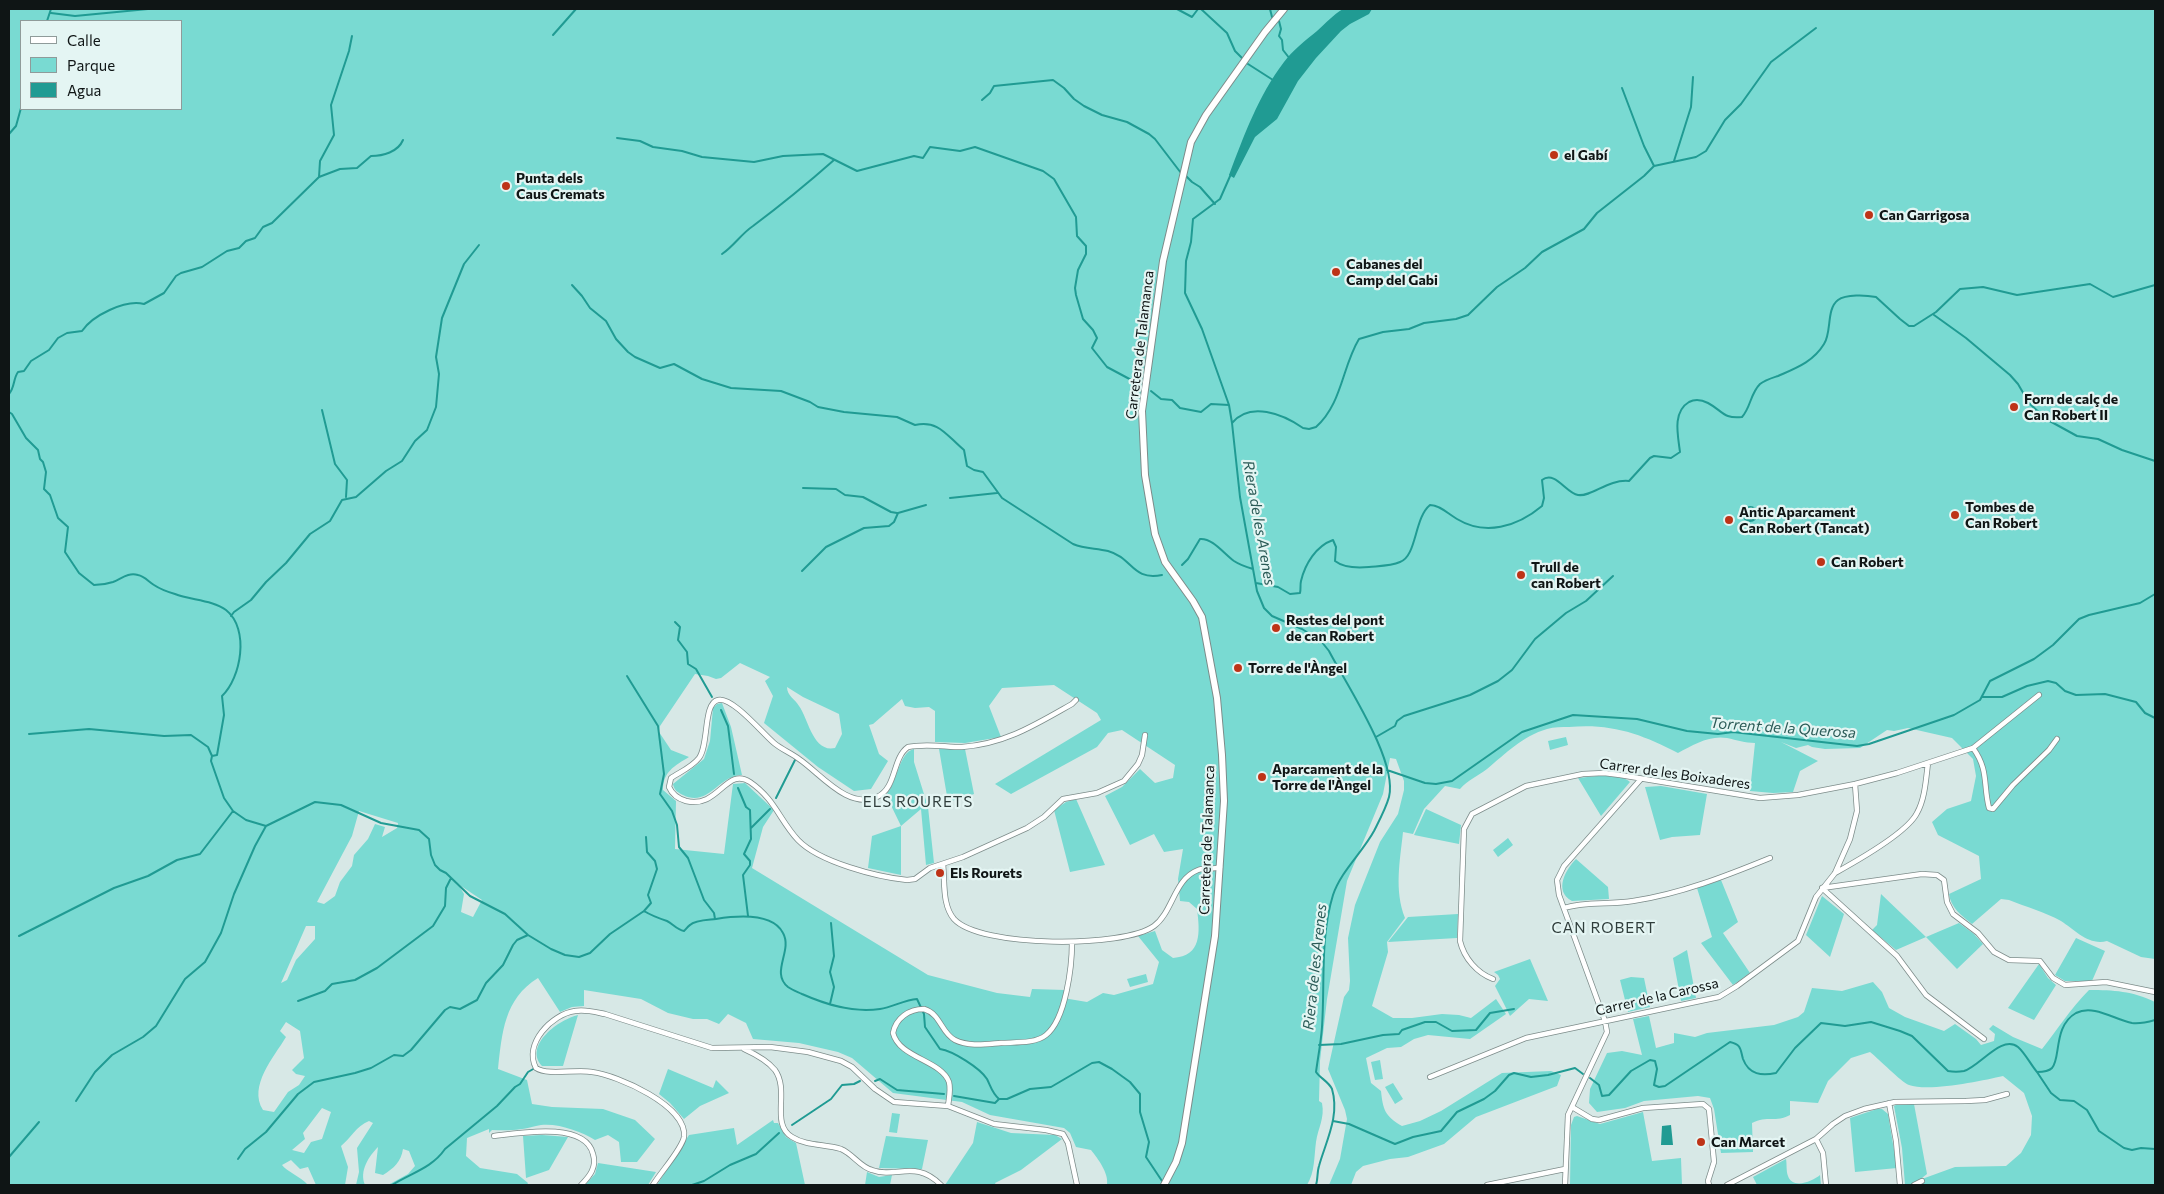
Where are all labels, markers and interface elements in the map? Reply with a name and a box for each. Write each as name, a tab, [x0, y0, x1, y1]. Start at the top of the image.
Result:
legend	[20, 20, 182, 110]
text: Calle	[67, 31, 101, 49]
text: Parque	[67, 56, 115, 74]
text: Agua	[67, 81, 101, 99]
place label: el Gabí	[1564, 147, 1608, 163]
marker: el Gabí	[1548, 149, 1560, 161]
place label: Punta dels Caus Cremats	[516, 170, 605, 202]
marker: Punta dels Caus Cremats	[500, 180, 512, 192]
place label: Can Garrigosa	[1879, 207, 1969, 223]
marker: Can Garrigosa	[1863, 209, 1875, 221]
place label: Cabanes del Camp del Gabi	[1346, 256, 1438, 288]
marker: Cabanes del Camp del Gabi	[1330, 266, 1342, 278]
street label: Carretera de Talamanca	[1123, 270, 1157, 420]
place label: Forn de calç de Can Robert II	[2024, 391, 2118, 424]
marker: Forn de calç de Can Robert II	[2008, 401, 2020, 413]
water label: Riera de les Arenes	[1239, 459, 1279, 587]
place label: Tombes de Can Robert	[1965, 499, 2038, 532]
place label: Antic Aparcament Can Robert (Tancat)	[1739, 504, 1869, 536]
marker: Tombes de Can Robert	[1949, 509, 1961, 521]
marker: Antic Aparcament Can Robert (Tancat)	[1723, 514, 1735, 526]
place label: Can Robert	[1831, 554, 1904, 570]
marker: Can Robert	[1815, 556, 1827, 568]
place label: Trull de can Robert	[1531, 559, 1601, 592]
marker: Trull de can Robert	[1515, 569, 1527, 581]
place label: Restes del pont de can Robert	[1286, 612, 1384, 644]
marker: Restes del pont de can Robert	[1270, 622, 1282, 634]
place label: Torre de l'Àngel	[1248, 660, 1347, 676]
marker: Torre de l'Àngel	[1232, 662, 1244, 674]
water label: Torrent de la Querosa	[1709, 714, 1857, 742]
street label: Carrer de les Boixaderes	[1599, 755, 1751, 793]
place label: Aparcament de la Torre de l'Àngel	[1272, 761, 1383, 794]
street label: Carretera de Talamanca	[1196, 765, 1218, 915]
marker: Aparcament de la Torre de l'Àngel	[1256, 771, 1268, 783]
district label: ELS ROURETS	[861, 793, 975, 811]
place label: Els Rourets	[950, 865, 1022, 881]
marker: Els Rourets	[934, 867, 946, 879]
water label: Riera de les Arenes	[1299, 903, 1331, 1031]
district label: CAN ROBERT	[1550, 919, 1658, 937]
street label: Carrer de la Carossa	[1594, 975, 1720, 1019]
place label: Can Marcet	[1711, 1134, 1785, 1150]
marker: Can Marcet	[1695, 1136, 1707, 1148]

